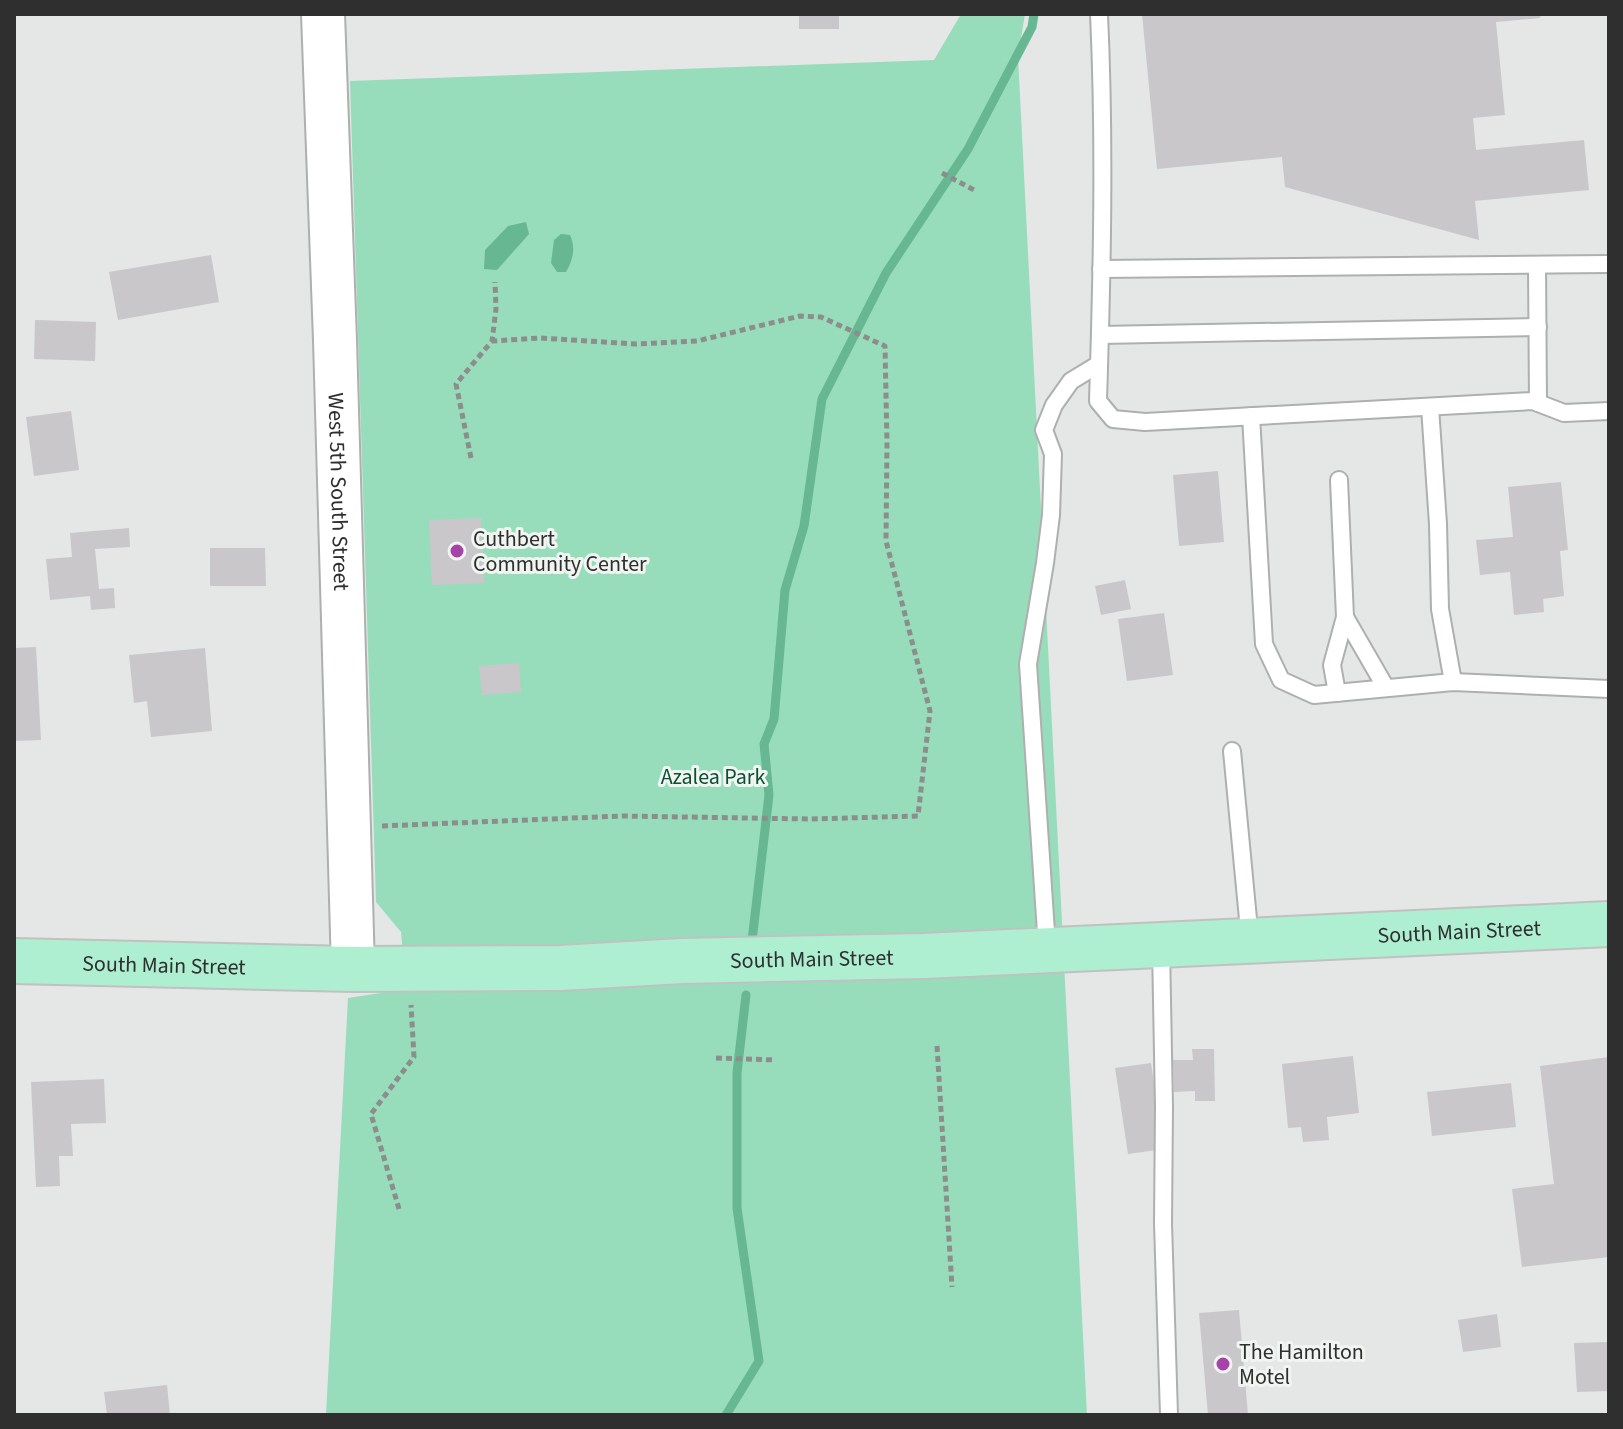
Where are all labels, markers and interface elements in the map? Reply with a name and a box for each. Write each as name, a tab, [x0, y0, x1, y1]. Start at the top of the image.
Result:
street label: West 5th South Street	[320, 392, 357, 592]
place label: Cuthbert Community Center	[473, 523, 647, 580]
marker: Cuthbert Community Center	[448, 542, 466, 560]
park label: Azalea Park	[661, 761, 765, 793]
street label: South Main Street	[1377, 912, 1542, 952]
street label: South Main Street	[730, 942, 894, 977]
street label: South Main Street	[82, 948, 247, 983]
place label: The Hamilton Motel	[1239, 1336, 1364, 1393]
marker: The Hamilton Motel	[1214, 1355, 1232, 1373]

